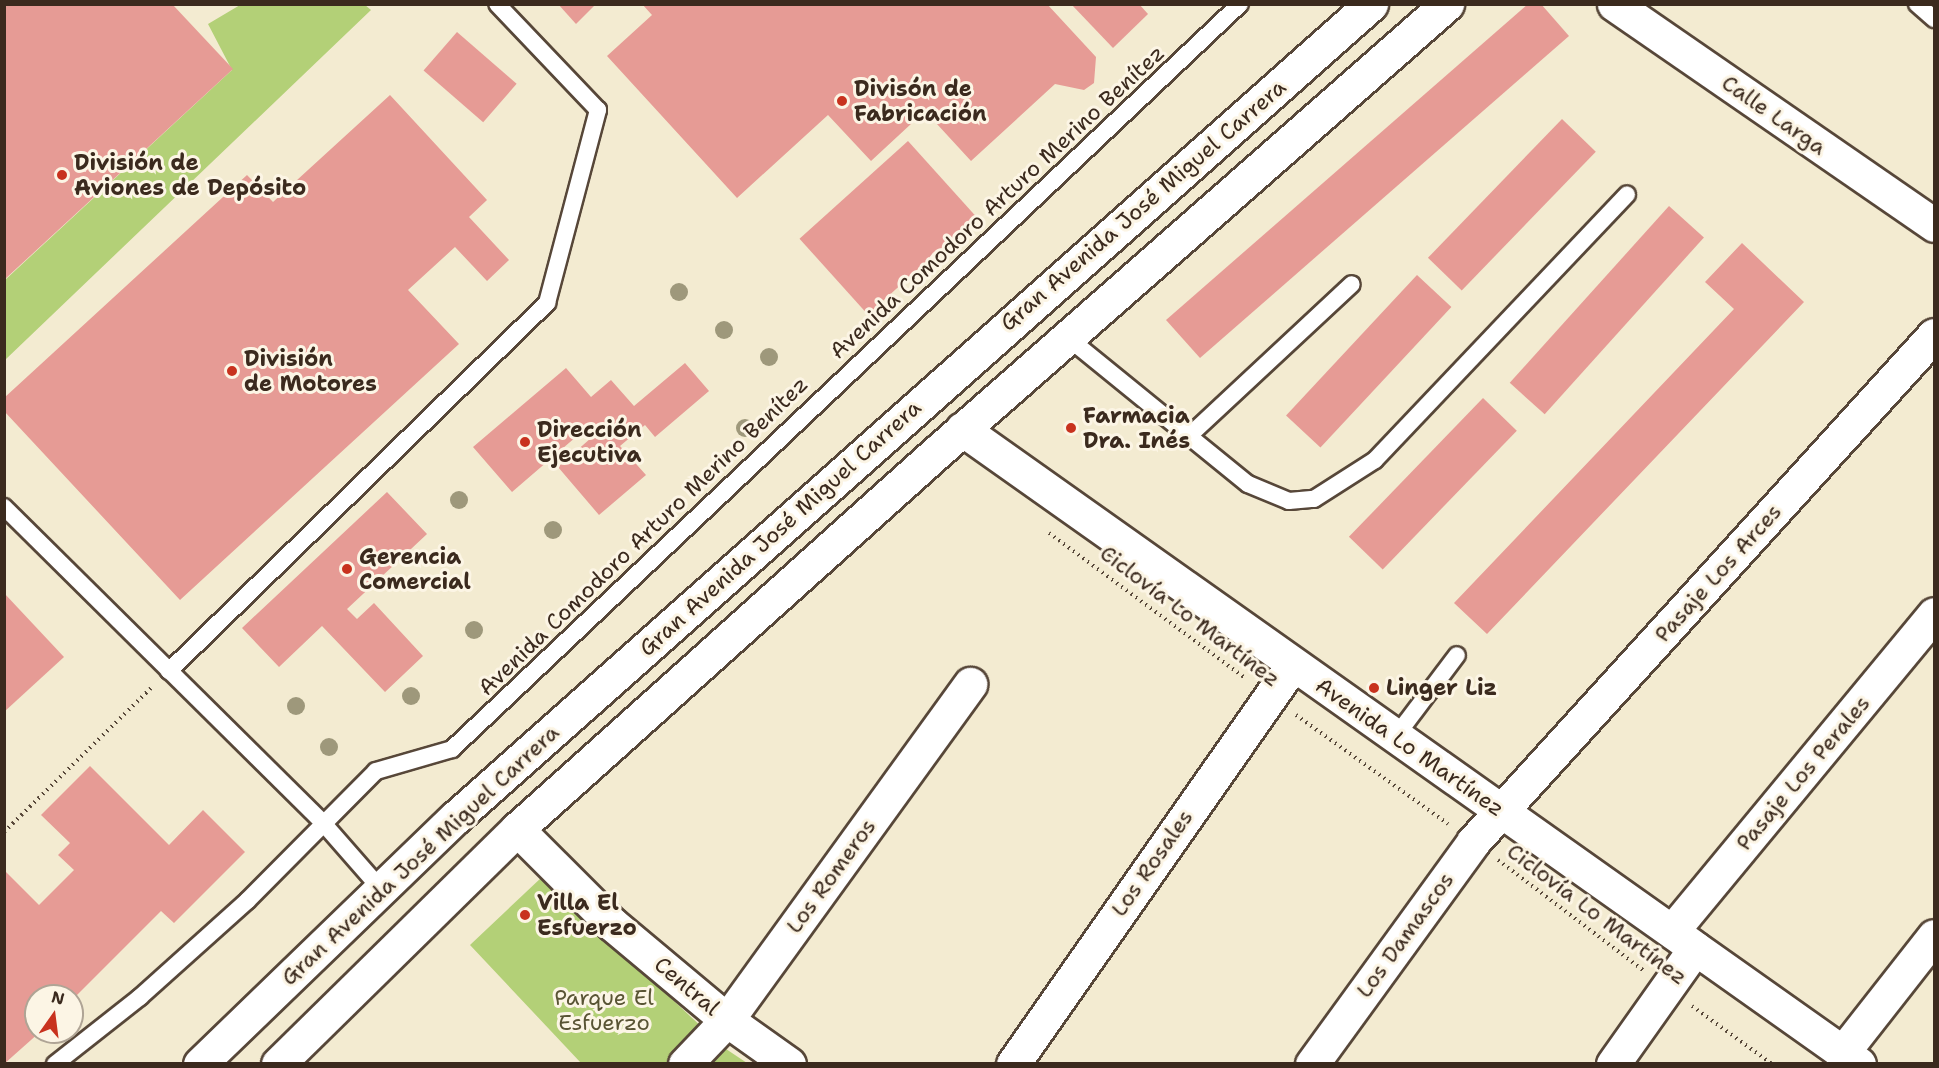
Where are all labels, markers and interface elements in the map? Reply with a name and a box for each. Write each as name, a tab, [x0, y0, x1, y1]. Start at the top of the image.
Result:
street label: Avenida Comodoro Arturo Merino Benítez	[824, 40, 1170, 364]
street label: Calle Larga	[1717, 69, 1831, 161]
street label: Gran Avenida José Miguel Carrera	[995, 74, 1291, 336]
place label: Divisón de Fabricación	[854, 75, 987, 126]
marker: Divisón de Fabricación	[835, 94, 849, 108]
place label: División de Aviones de Depósito	[74, 149, 306, 200]
marker: División de Aviones de Depósito	[55, 168, 69, 182]
place label: División de Motores	[244, 345, 377, 396]
marker: División de Motores	[225, 364, 239, 378]
street label: Avenida Comodoro Arturo Merino Benítez	[473, 371, 813, 701]
street label: Gran Avenida José Miguel Carrera	[634, 394, 926, 662]
place label: Farmacia Dra. Inés	[1083, 402, 1190, 454]
place label: Dirección Ejecutiva	[537, 416, 642, 468]
marker: Farmacia Dra. Inés	[1064, 421, 1078, 435]
marker: Dirección Ejecutiva	[518, 435, 532, 449]
street label: Pasaje Los Arces	[1649, 499, 1787, 647]
street label: Ciclovía Lo Martínez	[1095, 540, 1285, 692]
place label: Gerencia Comercial	[359, 543, 471, 594]
marker: Gerencia Comercial	[340, 562, 354, 576]
street label: Avenida Lo Martínez	[1311, 672, 1509, 822]
place label: Linger Liz	[1386, 675, 1497, 701]
marker: Linger Liz	[1367, 681, 1381, 695]
street label: Pasaje Los Perales	[1731, 690, 1875, 856]
street label: Gran Avenida José Miguel Carrera	[276, 719, 564, 991]
street label: Los Rosales	[1106, 805, 1198, 921]
street label: Los Romeros	[781, 814, 881, 938]
street label: Ciclovía Lo Martínez	[1502, 838, 1692, 990]
street label: Los Damascos	[1351, 867, 1459, 1003]
place label: Villa El Esfuerzo	[537, 889, 637, 940]
marker: Villa El Esfuerzo	[518, 908, 532, 922]
street label: Central	[649, 951, 725, 1021]
north arrow	[24, 984, 84, 1044]
park label: Parque El Esfuerzo	[554, 984, 654, 1036]
text: N	[49, 986, 67, 1010]

